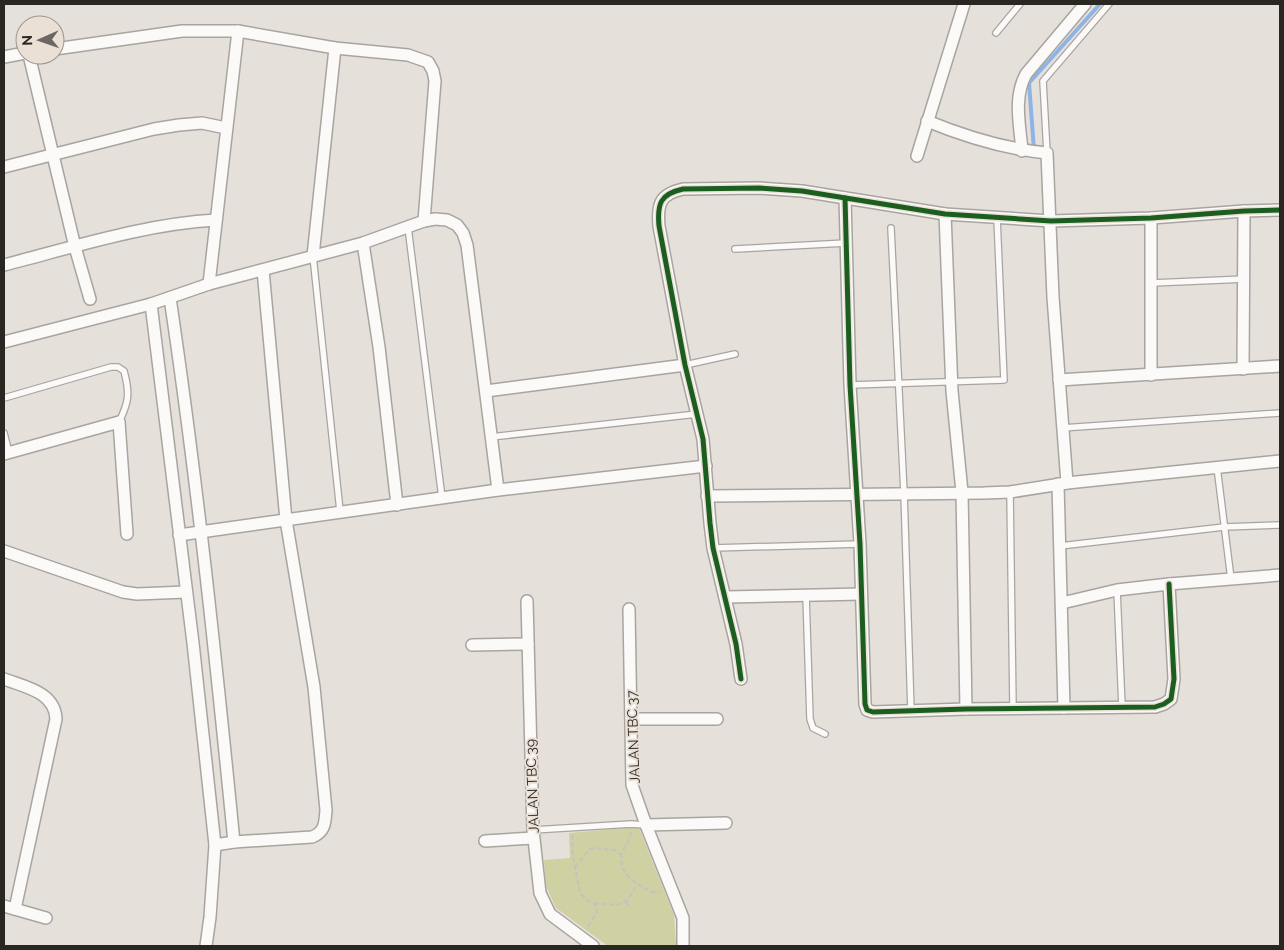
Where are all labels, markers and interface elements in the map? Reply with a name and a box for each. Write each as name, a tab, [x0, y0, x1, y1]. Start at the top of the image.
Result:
north arrow	[15, 15, 65, 65]
text: N	[19, 35, 35, 46]
street label: JALAN TBC 37	[623, 689, 643, 784]
street label: JALAN TBC 39	[522, 739, 542, 833]

